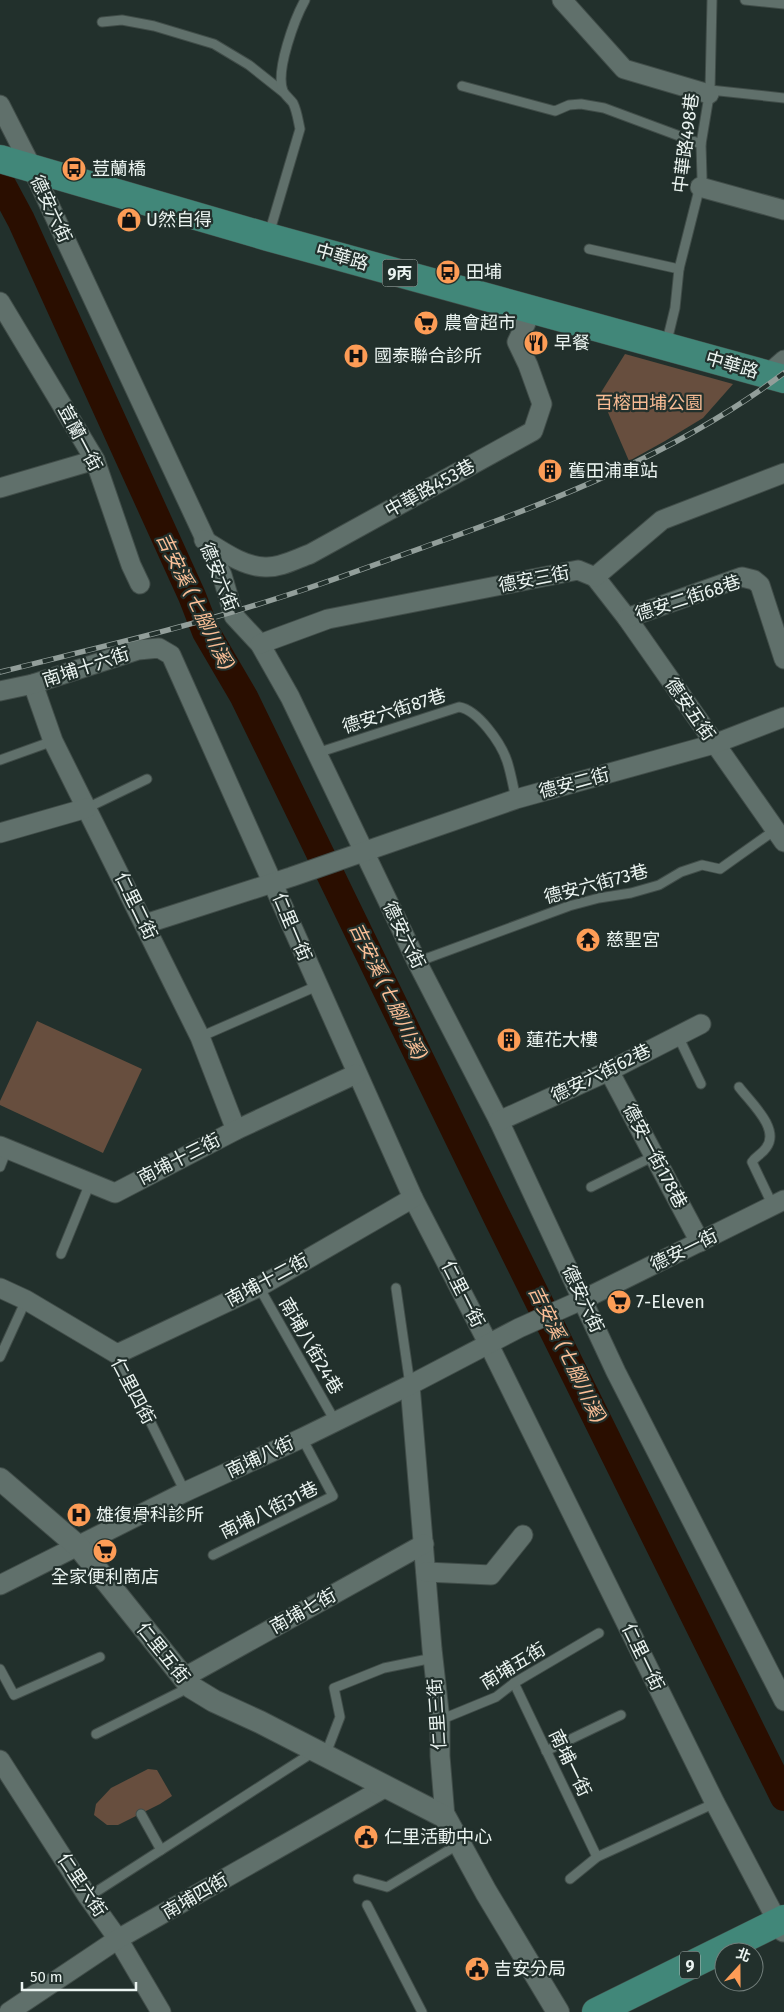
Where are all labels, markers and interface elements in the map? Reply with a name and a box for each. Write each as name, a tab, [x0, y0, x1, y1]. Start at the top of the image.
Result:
street label: 中華路498巷	[669, 92, 703, 194]
bus stop icon: 荳蘭橋	[61, 156, 87, 182]
place label: 荳蘭橋	[92, 158, 146, 180]
street label: 德安六街	[26, 172, 76, 246]
shop icon: U然自得	[116, 207, 142, 233]
place label: U然自得	[146, 209, 212, 231]
street label: 中華路	[313, 239, 371, 275]
bus stop icon: 田埔	[435, 259, 461, 285]
road number: 9丙	[382, 260, 418, 286]
place label: 田埔	[466, 261, 502, 283]
supermarket icon: 農會超市	[413, 310, 439, 336]
place label: 農會超市	[444, 312, 516, 334]
restaurant icon: 早餐	[523, 330, 549, 356]
place label: 早餐	[554, 332, 590, 354]
hospital icon: 國泰聯合診所	[343, 343, 369, 369]
place label: 國泰聯合診所	[374, 345, 482, 367]
street label: 中華路	[703, 347, 761, 383]
park label: 百榕田埔公園	[595, 392, 703, 414]
street label: 荳蘭一街	[53, 401, 107, 475]
street label: 中華路453巷	[381, 454, 479, 522]
building icon: 舊田浦車站	[537, 458, 563, 484]
place label: 舊田浦車站	[568, 460, 658, 482]
water label: 吉安溪 (七腳川溪)	[152, 529, 238, 673]
street label: 德安六街	[195, 540, 243, 614]
street label: 德安三街	[497, 561, 571, 597]
street label: 德安二街68巷	[633, 571, 743, 625]
street label: 南埔十六街	[40, 643, 132, 691]
street label: 德安五街	[660, 673, 720, 745]
street label: 德安六街87巷	[339, 684, 449, 738]
street label: 德安二街	[536, 763, 612, 803]
street label: 德安六街73巷	[542, 860, 650, 908]
street label: 仁里二街	[110, 869, 162, 943]
street label: 仁里一街	[268, 890, 316, 964]
street label: 德安六街	[378, 898, 430, 972]
water label: 吉安溪 (七腳川溪)	[345, 919, 431, 1063]
temple icon: 慈聖宮	[575, 927, 601, 953]
place label: 慈聖宮	[606, 929, 660, 951]
building icon: 蓮花大樓	[496, 1027, 522, 1053]
place label: 蓮花大樓	[526, 1029, 598, 1051]
street label: 德安六街62巷	[548, 1039, 654, 1107]
street label: 德安一街178巷	[618, 1100, 692, 1212]
street label: 南埔十三街	[134, 1129, 224, 1189]
street label: 德安一街	[647, 1224, 721, 1276]
street label: 南埔十二街	[222, 1249, 312, 1311]
street label: 仁里一街	[437, 1257, 489, 1331]
street label: 德安六街	[558, 1262, 608, 1336]
water label: 吉安溪 (七腳川溪)	[524, 1282, 610, 1426]
supermarket icon: 7-Eleven	[606, 1289, 632, 1315]
place label: 7-Eleven	[636, 1291, 705, 1313]
street label: 南埔八街24巷	[274, 1294, 348, 1398]
street label: 仁里四街	[106, 1354, 160, 1428]
street label: 南埔八街	[223, 1432, 297, 1482]
street label: 南埔八街31巷	[216, 1477, 322, 1543]
hospital icon: 雄復骨科診所	[66, 1502, 92, 1528]
place label: 雄復骨科診所	[96, 1504, 204, 1526]
supermarket icon: 全家便利商店	[92, 1538, 118, 1564]
place label: 全家便利商店	[51, 1566, 159, 1588]
street label: 南埔七街	[266, 1584, 340, 1638]
street label: 仁里五街	[132, 1618, 194, 1688]
street label: 仁里一街	[617, 1620, 669, 1694]
street label: 南埔五街	[476, 1638, 550, 1694]
street label: 仁里三街	[424, 1677, 450, 1751]
street label: 南埔一街	[544, 1726, 596, 1800]
public building icon: 仁里活動中心	[353, 1824, 379, 1850]
place label: 仁里活動中心	[384, 1826, 492, 1848]
street label: 仁里六街	[53, 1849, 111, 1921]
street label: 南埔四街	[158, 1868, 232, 1924]
north arrow	[714, 1942, 764, 1992]
text: 北	[734, 1945, 753, 1966]
road number: 9	[680, 1952, 700, 1978]
public building icon: 吉安分局	[464, 1956, 490, 1982]
place label: 吉安分局	[494, 1958, 566, 1980]
scale bar	[22, 1960, 136, 1992]
text: 50 m	[30, 1968, 63, 1986]

